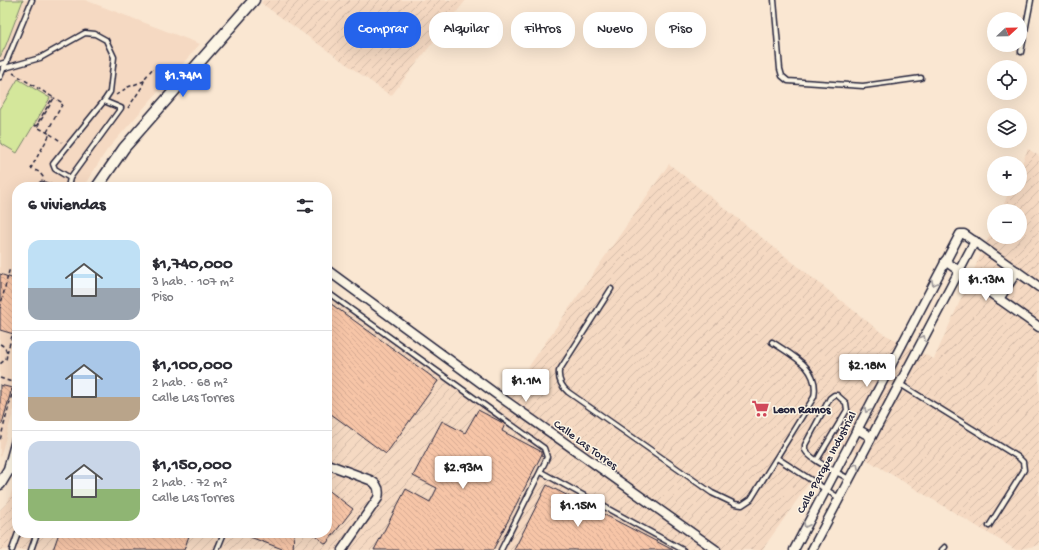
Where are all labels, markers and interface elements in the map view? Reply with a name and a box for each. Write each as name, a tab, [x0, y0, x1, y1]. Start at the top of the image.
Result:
chip: Comprar	[344, 12, 421, 48]
chip: Alquilar	[429, 12, 503, 48]
chip: Filtros	[511, 12, 575, 48]
chip: Nuevo	[583, 12, 647, 48]
chip: Piso	[655, 12, 706, 48]
north arrow	[987, 12, 1027, 52]
map controls	[987, 12, 1027, 244]
button: locate	[987, 60, 1027, 100]
pin: $1.74M	[150, 64, 216, 98]
text: $1.74M	[164, 69, 202, 84]
button: layers	[987, 108, 1027, 148]
button: +	[987, 156, 1027, 196]
icon: filters	[294, 195, 316, 217]
text: 6 viviendas	[28, 196, 106, 216]
button: −	[987, 204, 1027, 244]
text: $1,740,000	[152, 255, 233, 275]
icon: home	[60, 256, 108, 304]
pin: $1.13M	[953, 268, 1019, 302]
text: $1.13M	[968, 273, 1004, 288]
text: 3 hab. · 107 m²	[152, 275, 234, 290]
one-way arrow	[931, 279, 939, 286]
text: Piso	[152, 290, 174, 305]
one-way arrow	[918, 335, 926, 343]
pin: $2.18M	[834, 354, 900, 388]
text: $1,100,000	[152, 356, 232, 376]
icon: home	[60, 357, 108, 405]
text: $2.18M	[848, 359, 886, 374]
pin: $1.1M	[498, 369, 554, 403]
text: $1.1M	[511, 374, 541, 389]
text: 2 hab. · 68 m²	[152, 376, 228, 391]
text: Calle Las Torres	[152, 391, 234, 406]
supermarket icon: Leon Ramos	[750, 399, 770, 419]
place label: Leon Ramos	[773, 404, 831, 418]
one-way arrow	[864, 406, 871, 414]
street label: Calle Parque Industrial	[795, 409, 861, 516]
street label: Calle Las Torres	[550, 418, 620, 474]
text: $1,150,000	[152, 456, 232, 476]
pin: $2.93M	[430, 456, 496, 490]
icon: home	[60, 457, 108, 505]
text: $2.93M	[444, 461, 482, 476]
one-way arrow	[851, 463, 859, 470]
text: 2 hab. · 72 m²	[152, 476, 227, 491]
text: Calle Las Torres	[152, 491, 234, 506]
pin: $1.15M	[545, 494, 611, 528]
text: $1.15M	[560, 499, 596, 514]
one-way arrow	[804, 521, 811, 529]

